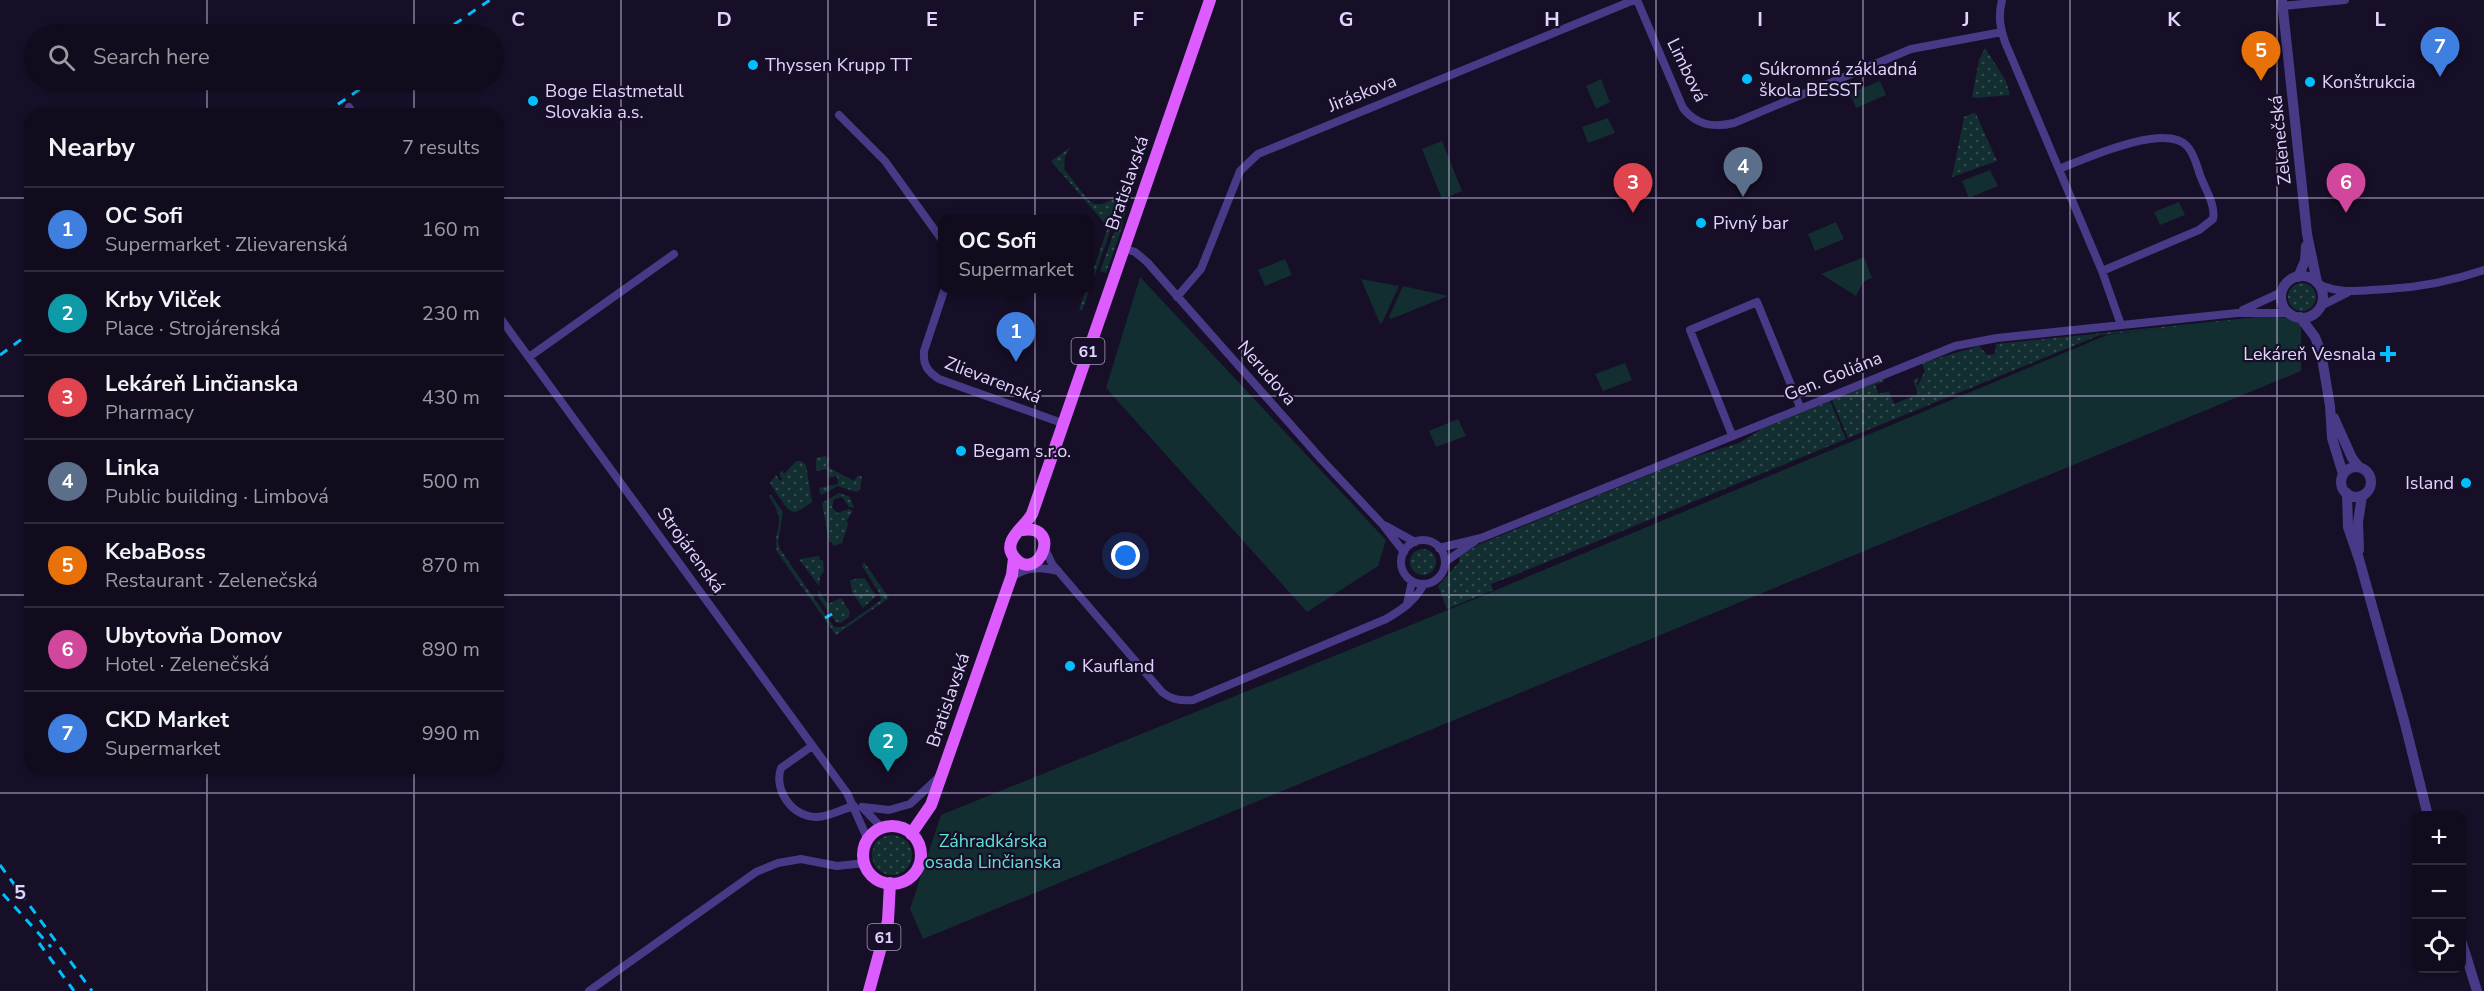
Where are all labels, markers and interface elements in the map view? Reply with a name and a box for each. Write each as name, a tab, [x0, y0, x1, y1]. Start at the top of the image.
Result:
text: C	[511, 6, 525, 33]
text: D	[716, 6, 732, 33]
text: E	[926, 6, 938, 33]
text: F	[1132, 6, 1144, 33]
text: G	[1339, 6, 1353, 33]
text: H	[1544, 6, 1560, 33]
text: I	[1757, 6, 1763, 33]
text: J	[1961, 6, 1970, 33]
text: K	[2167, 6, 2181, 33]
text: L	[2374, 6, 2386, 33]
search box	[24, 24, 504, 90]
pin: 7	[2420, 28, 2460, 77]
pin: 5	[2242, 32, 2280, 81]
street label: Limbová	[1661, 34, 1713, 106]
icon: search	[45, 41, 78, 74]
text: Search here	[93, 42, 210, 72]
place label: Thyssen Krupp TT	[765, 53, 912, 77]
place label: Súkromná základná škola BESST	[1759, 57, 1917, 102]
marker: Thyssen Krupp TT	[746, 58, 760, 72]
street label: Jiráskova	[1323, 68, 1400, 118]
place label: Konštrukcia	[2322, 70, 2416, 94]
marker: Súkromná základná škola BESST	[1740, 72, 1754, 86]
marker: Konštrukcia	[2303, 75, 2317, 89]
place label: Boge Elastmetall Slovakia a.s.	[545, 79, 684, 124]
marker: Boge Elastmetall Slovakia a.s.	[526, 94, 540, 108]
street label: Zelenečská	[2263, 94, 2297, 186]
text: Nearby	[48, 130, 135, 165]
street label: Bratislavská	[1100, 133, 1154, 233]
text: 7 results	[402, 134, 480, 161]
pin: 4	[1724, 148, 1762, 197]
pin: 3	[1614, 164, 1652, 213]
pin: 6	[2326, 164, 2366, 213]
text: OC Sofi	[105, 201, 183, 231]
place label: Pivný bar	[1713, 211, 1789, 235]
popup	[938, 215, 1094, 293]
text: 1	[62, 216, 74, 243]
text: 160 m	[422, 216, 480, 243]
marker: Pivný bar	[1694, 216, 1708, 230]
text: OC Sofi	[958, 226, 1036, 256]
text: Supermarket · Zlievarenská	[105, 231, 348, 258]
text: Supermarket	[958, 256, 1074, 283]
text: Krby Vilček	[105, 285, 221, 315]
text: 2	[62, 300, 74, 327]
text: 230 m	[422, 300, 480, 327]
pin: 1	[996, 312, 1036, 362]
text: Place · Strojárenská	[105, 315, 281, 342]
street label: Nerudova	[1232, 336, 1302, 410]
road number: 61	[1072, 338, 1104, 364]
place label: Lekáreň Vesnala	[2243, 342, 2376, 366]
street label: Gen. Goliána	[1781, 345, 1885, 407]
marker: Lekáreň Vesnala	[2381, 347, 2395, 361]
street label: Zlievarenská	[941, 351, 1045, 409]
text: Lekáreň Linčianska	[105, 369, 298, 399]
text: 3	[62, 384, 74, 411]
text: 430 m	[422, 384, 480, 411]
text: Pharmacy	[105, 399, 194, 426]
place label: Begam s.r.o.	[973, 439, 1071, 463]
marker: Begam s.r.o.	[954, 444, 968, 458]
text: Linka	[105, 453, 160, 483]
text: 4	[62, 468, 74, 495]
text: 500 m	[422, 468, 480, 495]
place label: Island	[2405, 471, 2454, 495]
marker: Island	[2459, 476, 2473, 490]
text: Public building · Limbová	[105, 483, 329, 510]
street label: Strojárenská	[652, 502, 730, 598]
text: KebaBoss	[105, 537, 206, 567]
your location	[1111, 541, 1140, 570]
text: 5	[62, 552, 74, 579]
text: 870 m	[422, 552, 480, 579]
text: Restaurant · Zelenečská	[105, 567, 318, 594]
text: Ubytovňa Domov	[105, 621, 282, 651]
text: 6	[62, 636, 74, 663]
text: 890 m	[422, 636, 480, 663]
street label: Bratislavská	[921, 650, 975, 750]
text: Hotel · Zelenečská	[105, 651, 270, 678]
place label: Kaufland	[1082, 654, 1154, 678]
marker: Kaufland	[1063, 659, 1077, 673]
text: CKD Market	[105, 705, 229, 735]
text: 7	[62, 720, 74, 747]
text: 990 m	[422, 720, 480, 747]
pin: 2	[868, 722, 908, 772]
text: Supermarket	[105, 735, 220, 762]
map controls	[2412, 811, 2466, 973]
button: +	[2412, 811, 2466, 865]
park label: Záhradkárska osada Linčianska	[925, 829, 1061, 874]
button: −	[2412, 865, 2466, 919]
text: 5	[14, 879, 26, 906]
button: locate	[2412, 919, 2466, 973]
road number: 61	[868, 924, 900, 950]

